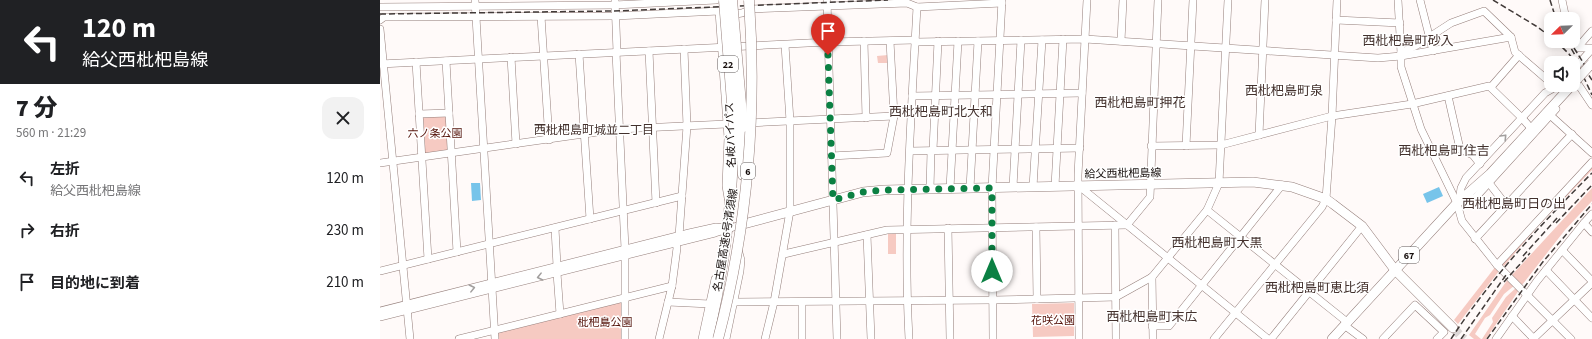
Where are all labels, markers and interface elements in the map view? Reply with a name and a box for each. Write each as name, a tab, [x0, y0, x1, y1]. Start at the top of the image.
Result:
text: 120 m	[82, 8, 156, 48]
north arrow	[1544, 12, 1580, 48]
map controls	[1544, 12, 1580, 92]
pin	[811, 14, 845, 55]
icon: left	[16, 16, 68, 68]
icon: arrive	[817, 20, 839, 42]
district label: 西枇杷島町砂入	[1362, 32, 1454, 50]
text: 給父西枇杷島線	[82, 48, 208, 73]
road number: 22	[718, 56, 738, 72]
button: sound	[1544, 56, 1580, 92]
district label: 西枇杷島町泉	[1245, 82, 1323, 100]
text: 7 分	[16, 91, 58, 126]
district label: 西枇杷島町押花	[1094, 94, 1186, 112]
button: close	[322, 97, 364, 139]
street label: 名岐バイパス	[722, 102, 739, 168]
district label: 西枇杷島町北大和	[889, 103, 993, 121]
district label: 西枇杷島町城並二丁目	[534, 122, 654, 139]
text: 560 m · 21:29	[16, 124, 86, 142]
park label: 六ノ条公園	[408, 126, 463, 141]
one-way arrow	[1499, 134, 1507, 142]
district label: 西枇杷島町住吉	[1398, 142, 1490, 160]
text: 左折	[50, 159, 80, 180]
road number: 6	[741, 163, 755, 179]
street label: 給父西枇杷島線	[1084, 165, 1162, 182]
icon: left	[16, 167, 38, 189]
text: 120 m	[326, 168, 364, 189]
text: 給父西枇杷島線	[50, 182, 141, 200]
street label: 名古屋高速6号清須線	[710, 187, 741, 293]
district label: 西枇杷島町日の出	[1462, 195, 1566, 213]
icon: right	[16, 219, 38, 241]
text: 230 m	[326, 220, 364, 241]
text: 右折	[50, 221, 80, 242]
district label: 西枇杷島町大黒	[1171, 234, 1263, 252]
road number: 67	[1399, 247, 1419, 263]
position arrow	[971, 250, 1013, 292]
icon: arrive	[16, 271, 38, 293]
text: 210 m	[326, 272, 364, 293]
text: 目的地に到着	[50, 273, 140, 294]
one-way arrow	[537, 273, 543, 281]
district label: 西枇杷島町恵比須	[1265, 279, 1369, 297]
one-way arrow	[469, 284, 475, 292]
district label: 西枇杷島町末広	[1106, 308, 1198, 326]
park label: 花咲公園	[1031, 313, 1075, 328]
park label: 枇杷島公園	[578, 315, 633, 330]

